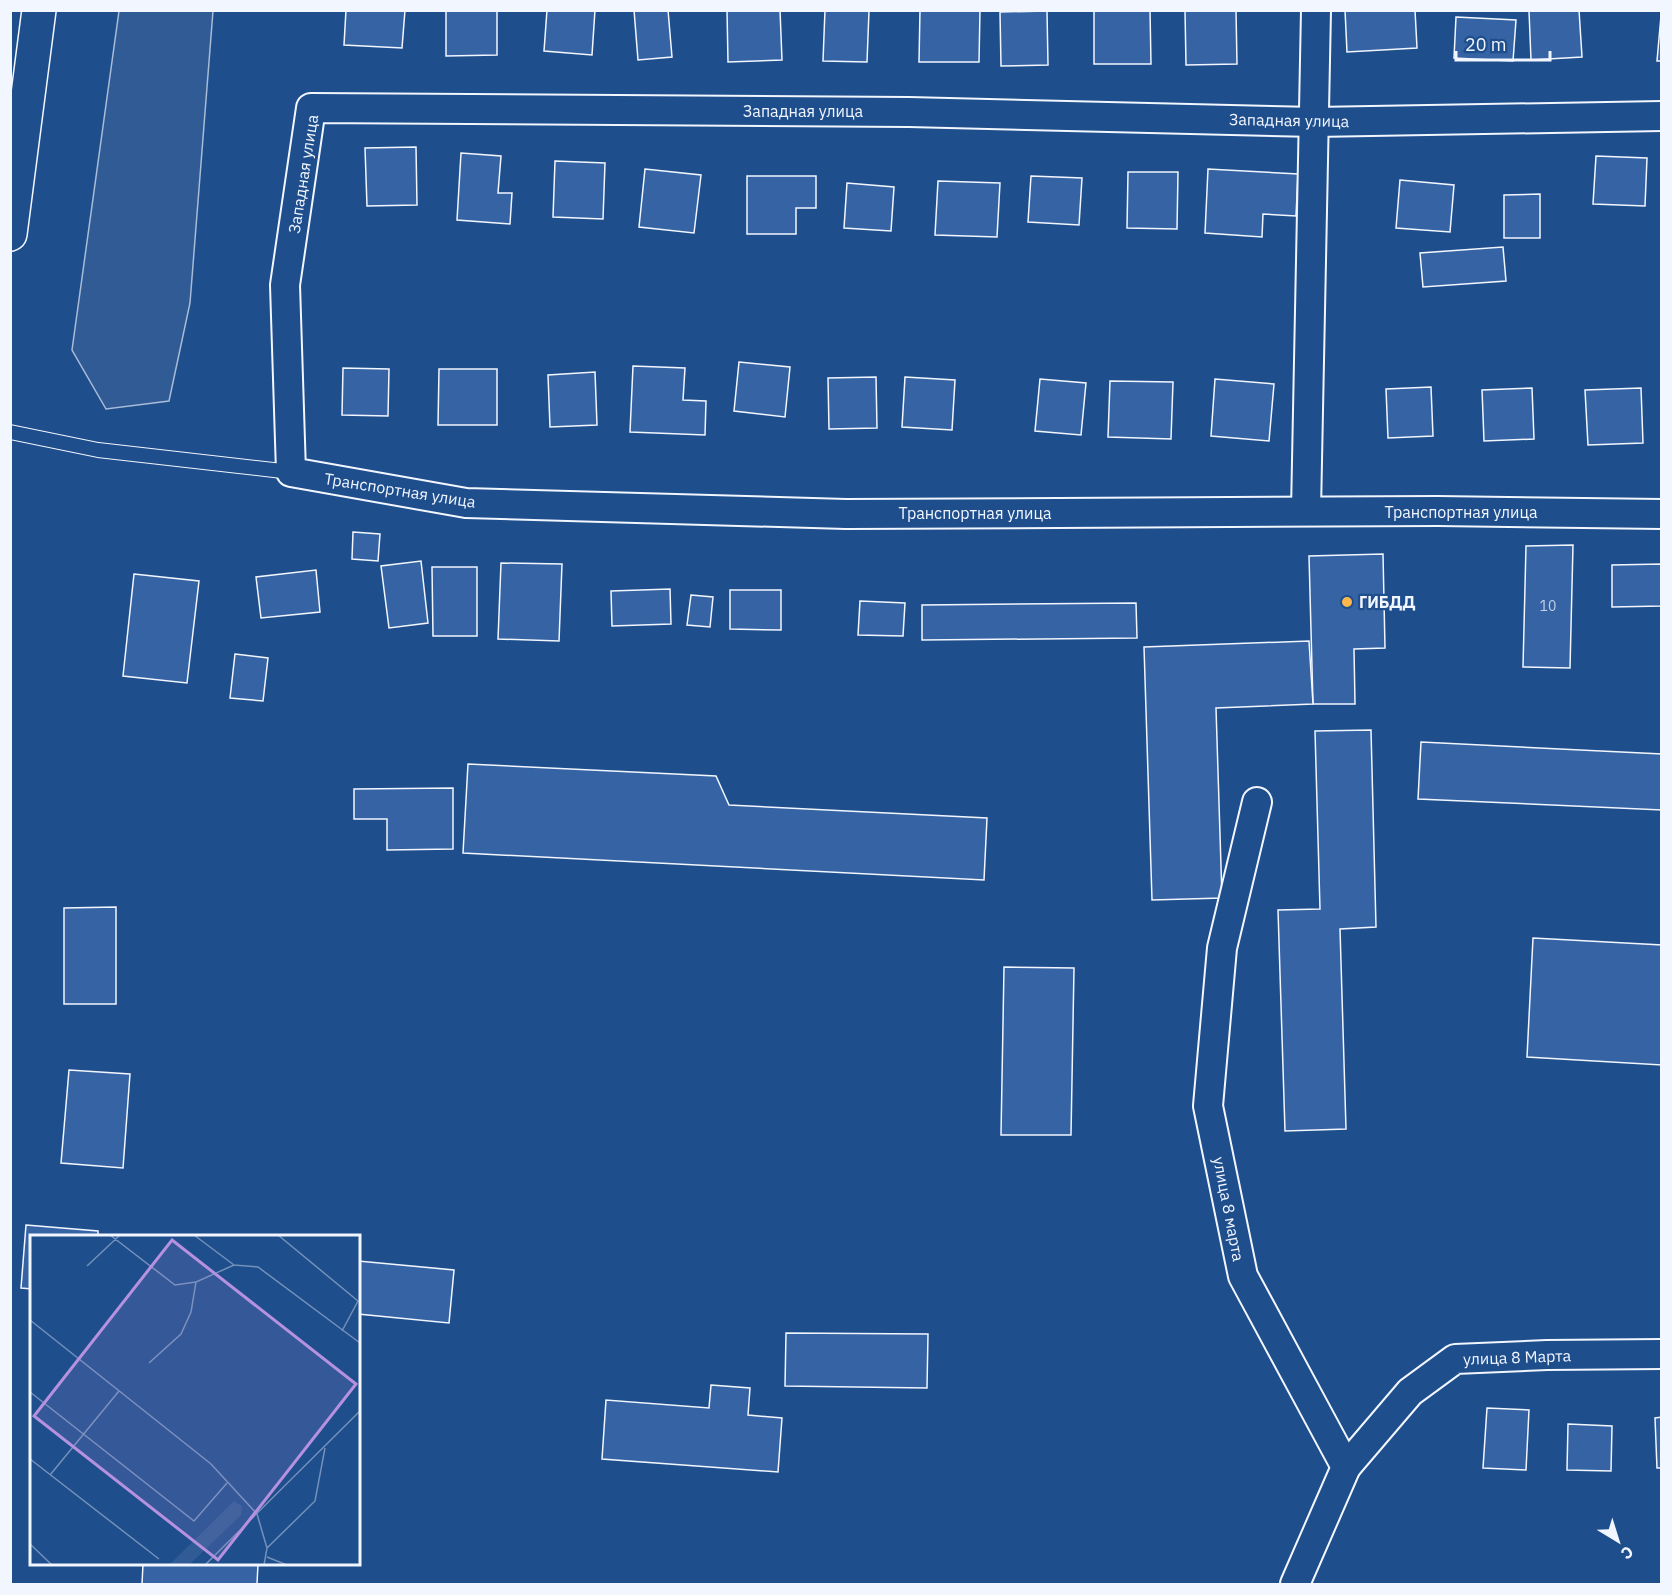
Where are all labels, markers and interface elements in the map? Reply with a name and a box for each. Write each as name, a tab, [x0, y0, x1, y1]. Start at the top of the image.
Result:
scale bar	[1456, 24, 1550, 62]
text: 20 m	[1465, 33, 1507, 56]
street label: Западная улица	[743, 101, 864, 121]
street label: Западная улица	[1229, 109, 1350, 131]
street label: Западная улица	[284, 113, 322, 235]
street label: Транспортная улица	[323, 468, 478, 512]
street label: Транспортная улица	[1384, 502, 1538, 522]
street label: Транспортная улица	[898, 503, 1052, 523]
place label: ГИБДД	[1359, 592, 1416, 612]
marker: ГИБДД	[1340, 595, 1354, 609]
house number: 10	[1540, 597, 1556, 615]
street label: улица 8 марта	[1209, 1155, 1249, 1263]
inset map	[30, 1235, 360, 1565]
street label: улица 8 Марта	[1463, 1345, 1572, 1369]
north arrow	[1588, 1511, 1648, 1571]
text: С	[1617, 1542, 1637, 1564]

